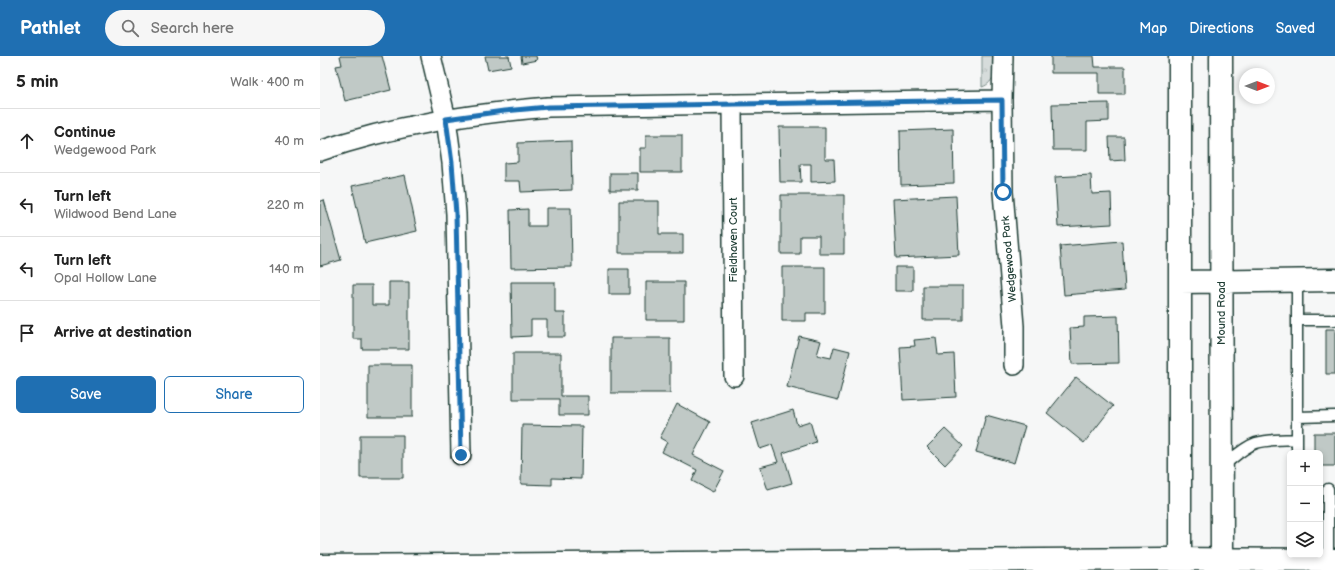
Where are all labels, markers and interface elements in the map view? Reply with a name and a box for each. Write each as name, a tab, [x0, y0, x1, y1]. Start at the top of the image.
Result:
search box	[105, 10, 385, 46]
text: Pathlet	[20, 17, 81, 40]
icon: search	[119, 17, 141, 39]
text: Search here	[151, 19, 234, 38]
text: Map	[1139, 20, 1167, 37]
text: Directions	[1189, 20, 1254, 37]
text: Saved	[1276, 20, 1315, 37]
north arrow	[1239, 68, 1275, 104]
text: 5 min	[16, 72, 59, 92]
text: Walk · 400 m	[230, 74, 304, 90]
text: Continue	[54, 123, 116, 142]
icon: ahead	[16, 130, 38, 152]
text: 40 m	[274, 133, 304, 149]
text: Wedgewood Park	[54, 142, 156, 158]
route start	[994, 183, 1012, 201]
text: Turn left	[54, 187, 111, 206]
icon: left	[16, 194, 38, 216]
text: 220 m	[267, 197, 304, 213]
street label: Fieldhaven Court	[727, 197, 740, 283]
text: Wildwood Bend Lane	[54, 206, 177, 222]
street label: Wedgewood Park	[999, 215, 1019, 303]
text: Turn left	[54, 251, 111, 270]
icon: left	[16, 258, 38, 280]
text: 140 m	[269, 261, 304, 277]
text: Opal Hollow Lane	[54, 270, 157, 286]
street label: Mound Road	[1215, 281, 1228, 345]
icon: arrive	[16, 322, 38, 344]
text: Arrive at destination	[54, 323, 192, 342]
button: Save	[16, 376, 156, 413]
button: Share	[164, 376, 304, 413]
route end	[452, 446, 470, 464]
map controls	[1287, 450, 1323, 558]
button: +	[1287, 450, 1323, 486]
button: −	[1287, 486, 1323, 522]
button: layers	[1287, 522, 1323, 558]

